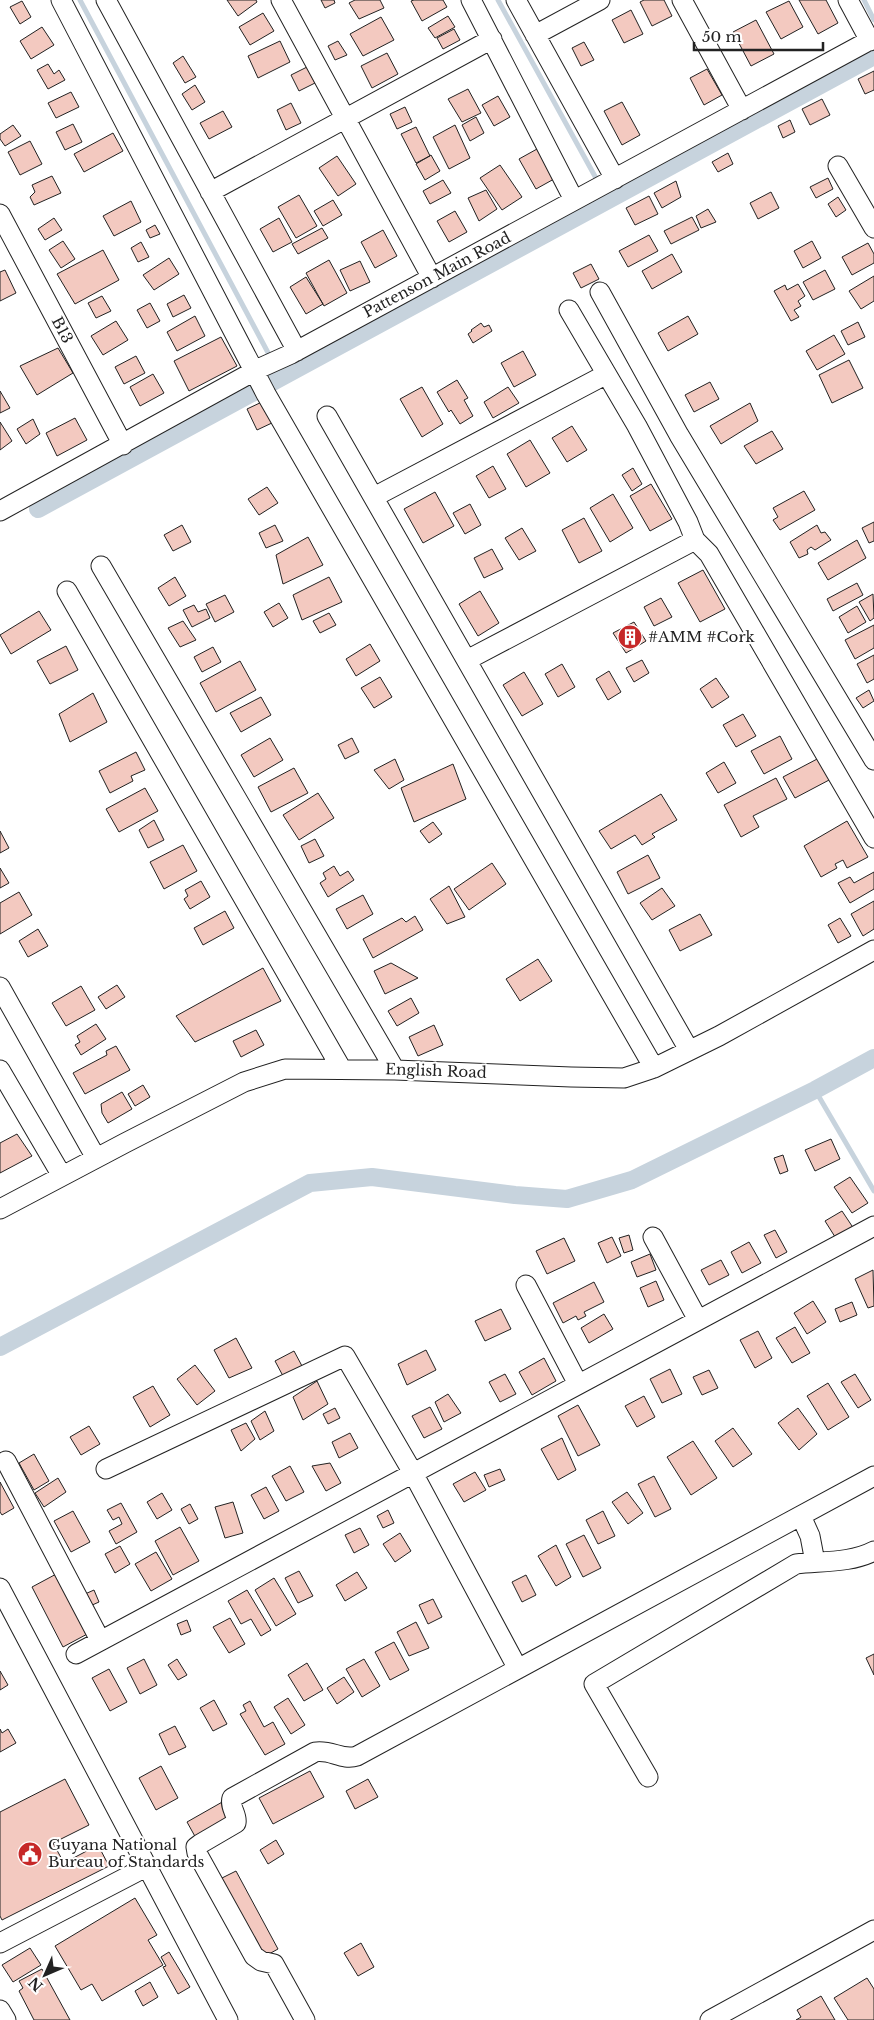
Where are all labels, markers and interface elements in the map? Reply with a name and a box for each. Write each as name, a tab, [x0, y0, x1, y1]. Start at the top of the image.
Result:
scale bar	[694, 20, 823, 52]
text: 50 m	[702, 27, 742, 46]
street label: Pattenson Main Road	[360, 228, 514, 322]
street label: B13	[48, 313, 77, 346]
building icon: #AMM #Cork	[617, 624, 643, 650]
place label: #AMM #Cork	[648, 627, 756, 646]
street label: English Road	[385, 1059, 487, 1082]
place label: Guyana National Bureau of Standards	[48, 1835, 205, 1871]
public building icon: Guyana National Bureau of Standards	[17, 1841, 43, 1867]
north arrow	[20, 1950, 70, 2000]
text: N	[25, 1973, 47, 1995]

